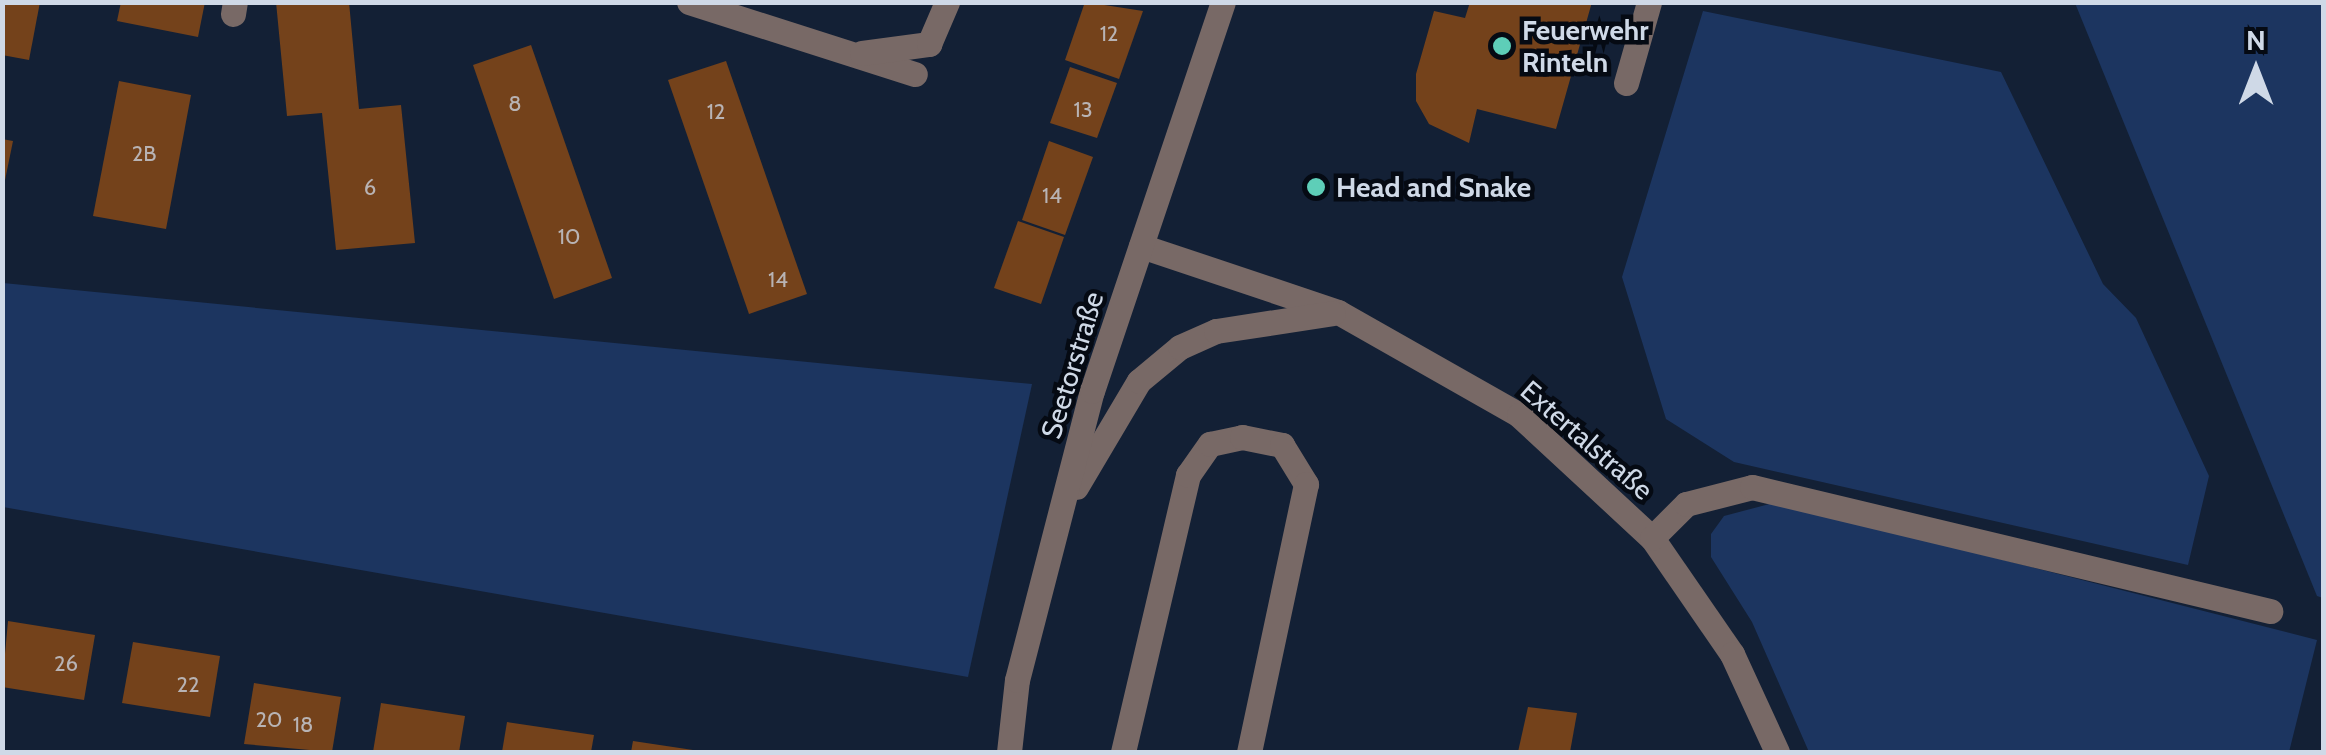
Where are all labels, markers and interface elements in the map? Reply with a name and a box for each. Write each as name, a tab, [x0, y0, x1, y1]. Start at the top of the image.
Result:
place label: Feuerwehr Rinteln	[1522, 13, 1649, 79]
north arrow	[2206, 20, 2306, 120]
house number: 12	[1100, 21, 1118, 47]
text: N	[2246, 23, 2266, 57]
marker: Feuerwehr Rinteln	[1491, 35, 1513, 57]
house number: 8	[508, 91, 522, 117]
house number: 13	[1073, 97, 1093, 123]
house number: 12	[707, 99, 725, 125]
house number: 2B	[132, 141, 156, 167]
place label: Head and Snake	[1336, 170, 1531, 204]
house number: 6	[364, 175, 376, 201]
marker: Head and Snake	[1305, 176, 1327, 198]
house number: 14	[1042, 183, 1062, 209]
house number: 10	[558, 224, 580, 250]
house number: 14	[768, 267, 788, 293]
street label: Seetorstraße	[1034, 287, 1110, 443]
street label: Extertalstraße	[1514, 373, 1660, 507]
house number: 26	[54, 651, 78, 677]
house number: 22	[176, 672, 200, 698]
house number: 20	[256, 707, 282, 733]
house number: 18	[293, 712, 313, 738]

